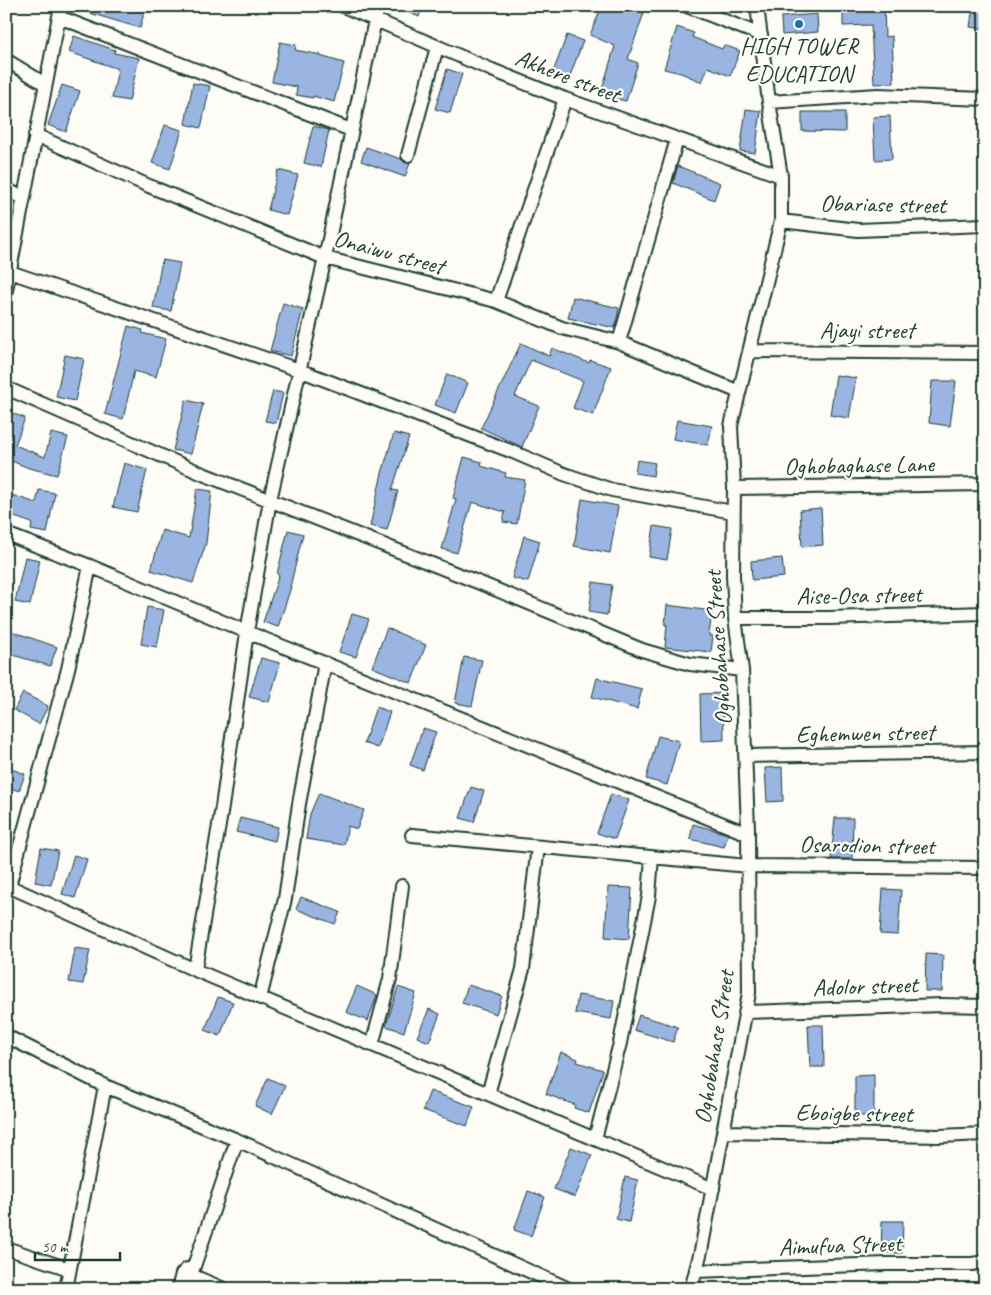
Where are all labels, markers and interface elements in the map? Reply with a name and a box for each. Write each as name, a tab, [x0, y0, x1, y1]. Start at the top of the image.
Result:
marker: HIGH TOWER EDUCATION	[793, 18, 805, 30]
place label: HIGH TOWER EDUCATION	[740, 31, 860, 89]
street label: Akhere street	[511, 42, 627, 110]
street label: Obariase street	[820, 188, 948, 220]
street label: Onaiwu street	[330, 223, 450, 282]
street label: Ajayi street	[820, 315, 917, 345]
street label: Oghobaghase Lane	[784, 449, 936, 481]
street label: Oghobahase Street	[697, 568, 738, 726]
street label: Aise-Osa street	[796, 579, 924, 611]
street label: Eghemwen street	[796, 717, 938, 749]
street label: Osarodion street	[799, 829, 937, 861]
street label: Oghobahase Street	[687, 966, 741, 1126]
street label: Adolor street	[812, 969, 920, 1003]
street label: Eboigbe street	[795, 1097, 915, 1129]
street label: Aimufua Street	[778, 1228, 904, 1262]
scale bar	[35, 1230, 120, 1262]
text: 50 m	[42, 1238, 69, 1257]

